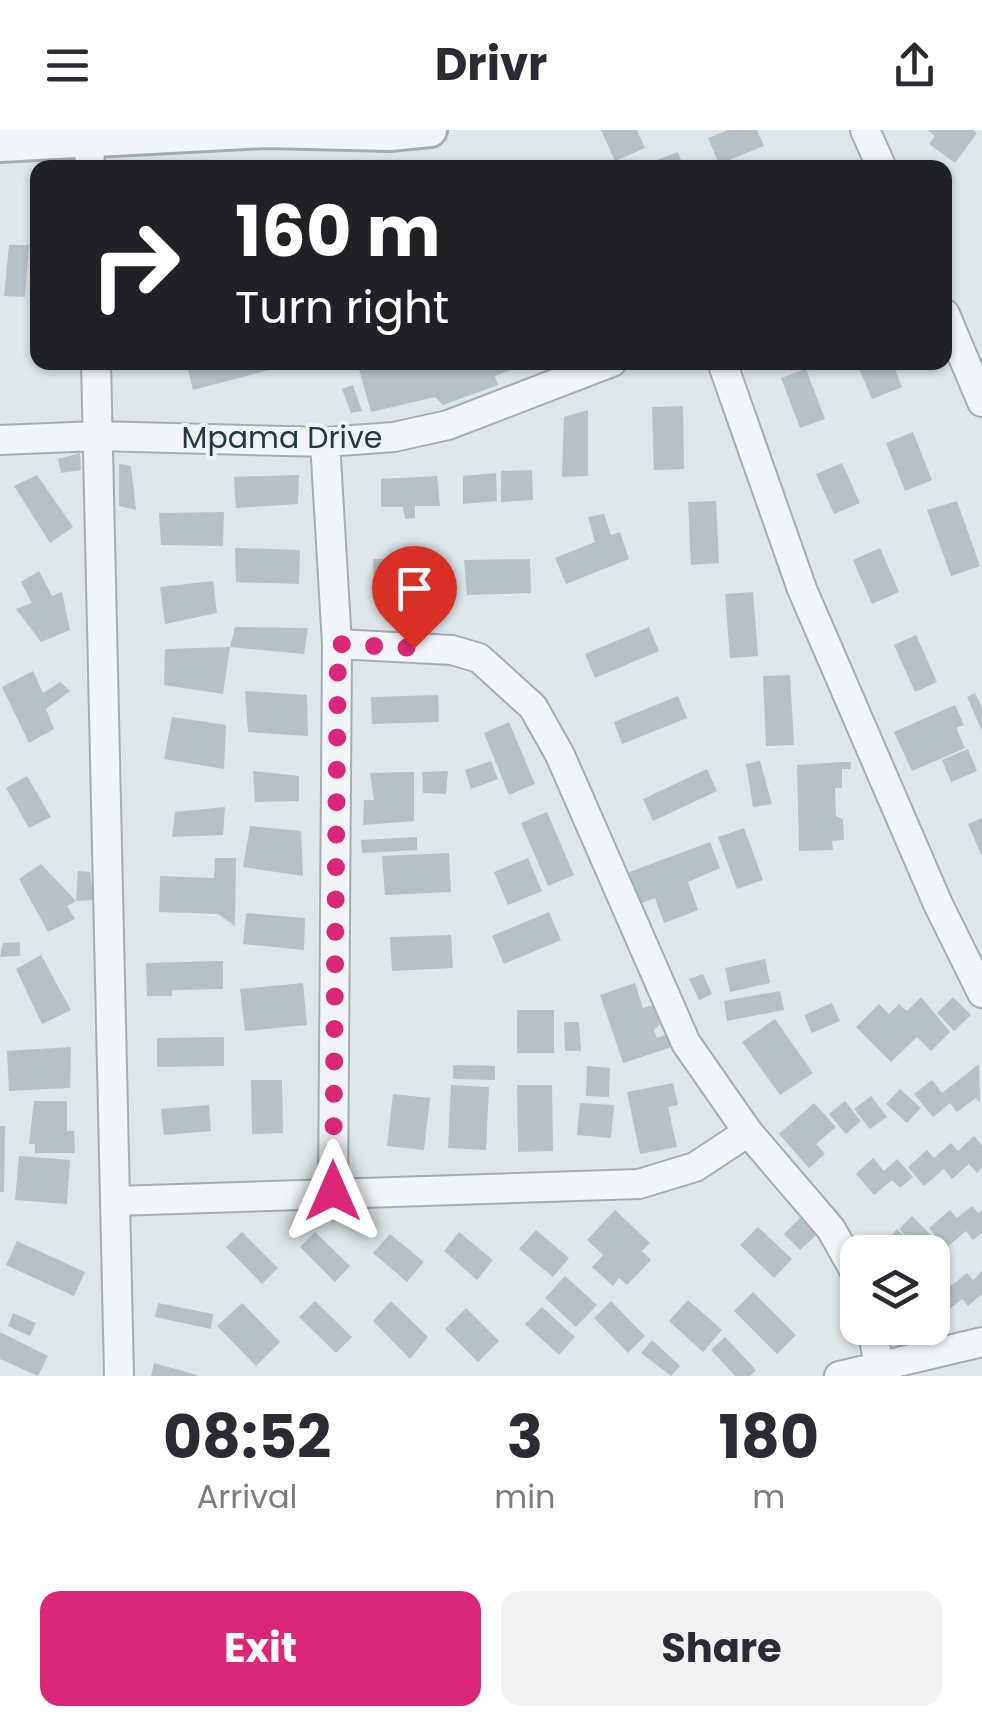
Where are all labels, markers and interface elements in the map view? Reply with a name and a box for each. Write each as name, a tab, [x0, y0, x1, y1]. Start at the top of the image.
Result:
text: Drivr	[435, 33, 547, 96]
icon: menu	[40, 38, 95, 93]
icon: share	[887, 38, 942, 93]
text: 160 m	[235, 182, 441, 281]
icon: right	[70, 200, 200, 330]
text: Turn right	[235, 276, 449, 339]
street label: Mpama Drive	[182, 416, 382, 459]
pin	[372, 546, 457, 649]
icon: arrive	[387, 561, 442, 616]
position arrow	[281, 1139, 385, 1243]
map controls	[840, 1235, 950, 1345]
button: layers	[840, 1235, 950, 1345]
text: 08:52	[163, 1395, 331, 1479]
text: 3	[507, 1395, 543, 1479]
text: 180	[718, 1395, 819, 1479]
text: Arrival	[197, 1474, 298, 1519]
text: min	[494, 1474, 556, 1519]
text: m	[752, 1474, 785, 1519]
button: Exit	[40, 1591, 481, 1706]
button: Share	[501, 1591, 942, 1706]

